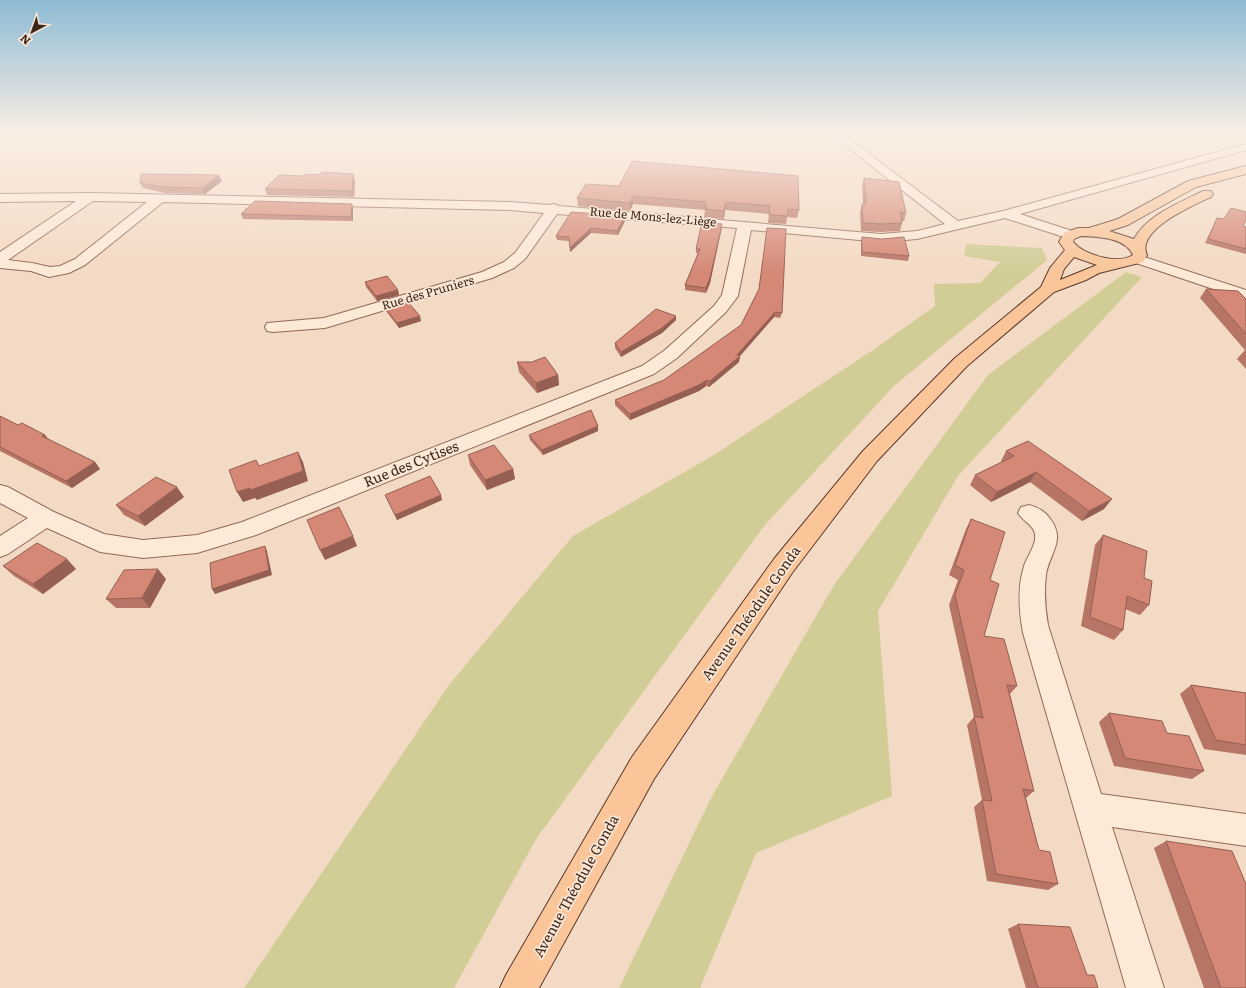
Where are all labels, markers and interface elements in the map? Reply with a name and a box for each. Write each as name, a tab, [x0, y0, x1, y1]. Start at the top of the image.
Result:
north arrow	[12, 12, 52, 52]
text: N	[16, 31, 34, 49]
street label: Rue de Mons-lez-Liège	[589, 201, 717, 231]
street label: Rue des Pruniers	[380, 270, 476, 314]
street label: Rue des Cytises	[360, 435, 461, 491]
street label: Avenue Théodule Gonda	[696, 541, 805, 684]
street label: Avenue Théodule Gonda	[528, 810, 623, 960]

